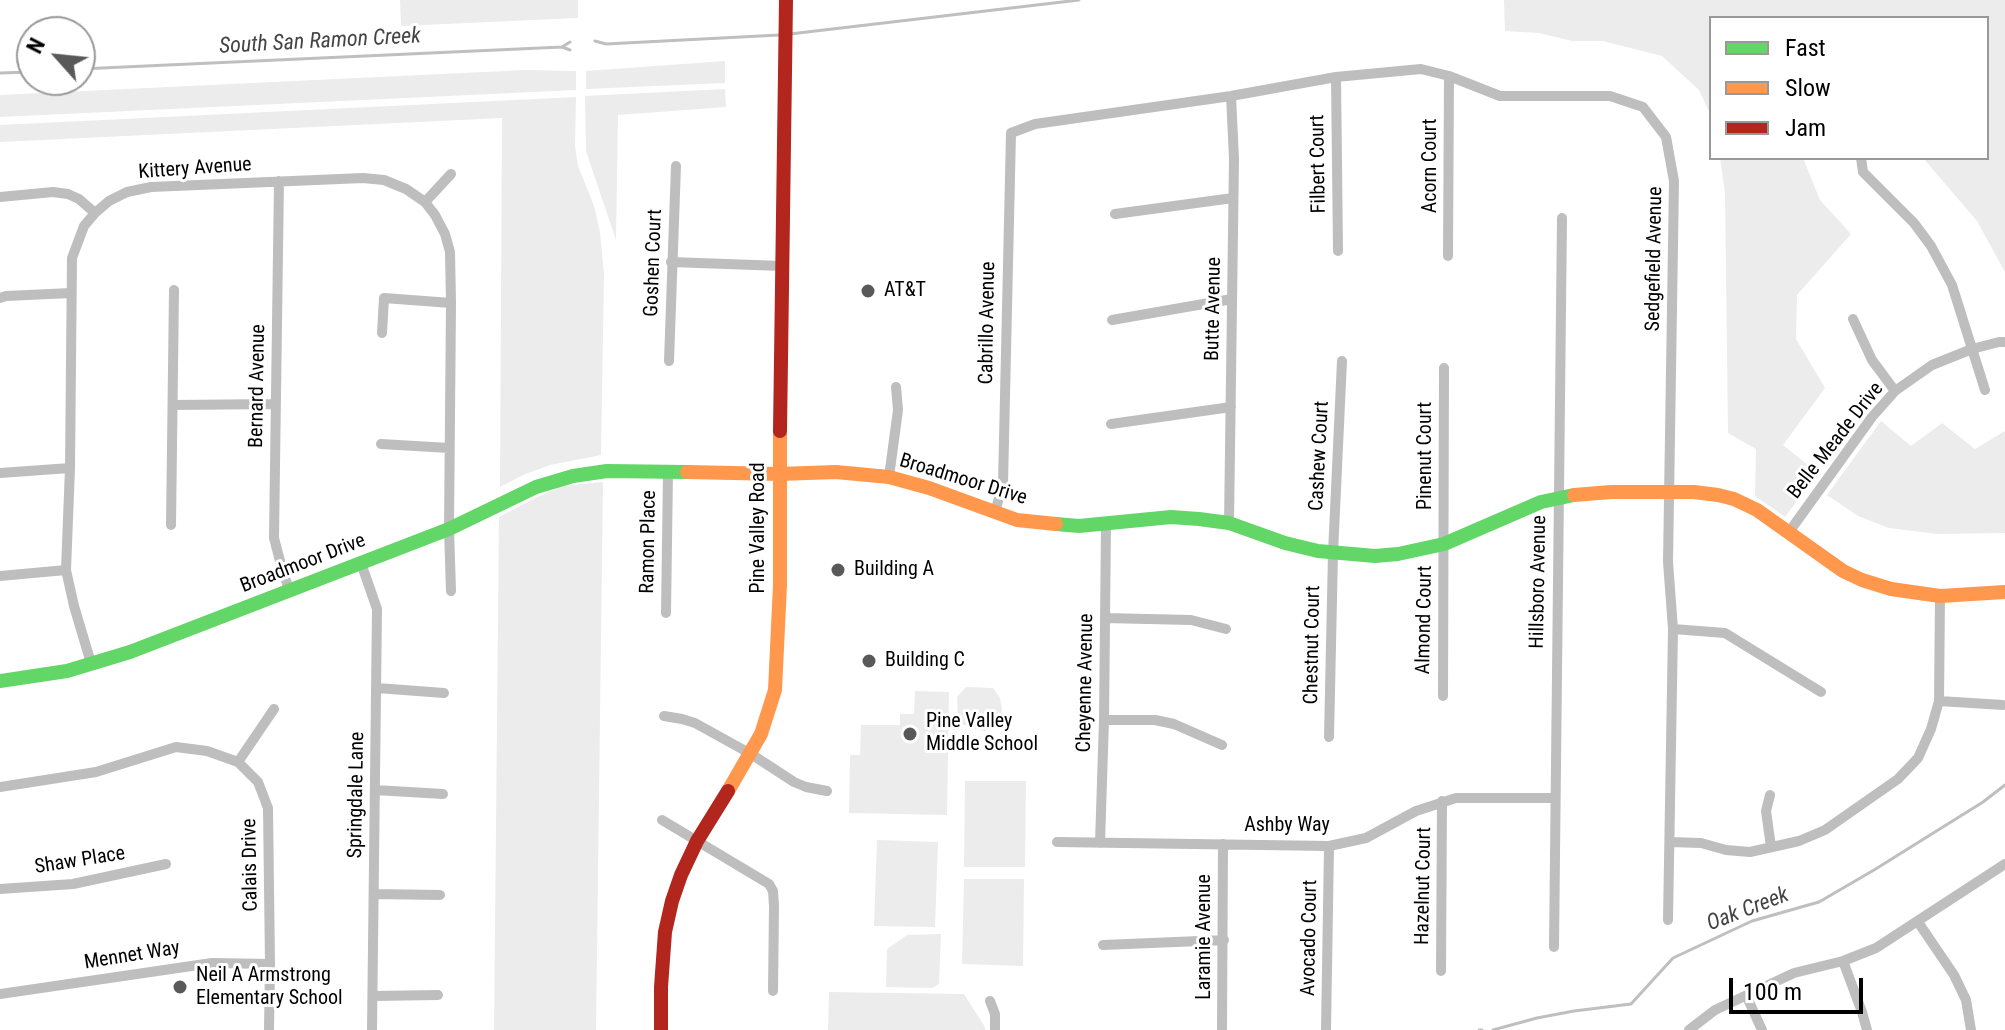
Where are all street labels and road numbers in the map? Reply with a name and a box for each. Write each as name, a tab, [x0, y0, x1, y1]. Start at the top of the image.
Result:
street label: Filbert Court	[1306, 114, 1332, 214]
street label: Acorn Court	[1419, 119, 1443, 213]
street label: Kittery Avenue	[138, 153, 252, 185]
street label: Sedgefield Avenue	[1642, 186, 1668, 332]
street label: Goshen Court	[640, 209, 668, 317]
street label: Butte Avenue	[1201, 257, 1227, 361]
street label: Cabrillo Avenue	[975, 261, 1001, 385]
street label: Bernard Avenue	[245, 324, 271, 448]
street label: Belle Meade Drive	[1783, 378, 1889, 504]
street label: Cashew Court	[1305, 400, 1335, 512]
street label: Pinenut Court	[1414, 402, 1438, 510]
street label: Broadmoor Drive	[896, 449, 1030, 511]
street label: Pine Valley Road	[747, 462, 771, 594]
street label: Ramon Place	[636, 490, 662, 594]
street label: Hillsboro Avenue	[1526, 515, 1552, 649]
street label: Broadmoor Drive	[237, 529, 369, 599]
street label: Almond Court	[1412, 565, 1438, 675]
street label: Chestnut Court	[1300, 585, 1326, 705]
street label: Cheyenne Avenue	[1073, 613, 1099, 753]
street label: Springdale Lane	[344, 731, 370, 859]
street label: Ashby Way	[1244, 814, 1330, 838]
street label: Calais Drive	[238, 818, 264, 912]
street label: Hazelnut Court	[1411, 827, 1437, 945]
street label: Shaw Place	[33, 842, 127, 880]
street label: Laramie Avenue	[1193, 874, 1217, 1000]
street label: Avocado Court	[1297, 880, 1323, 996]
street label: Mennet Way	[83, 937, 181, 975]

